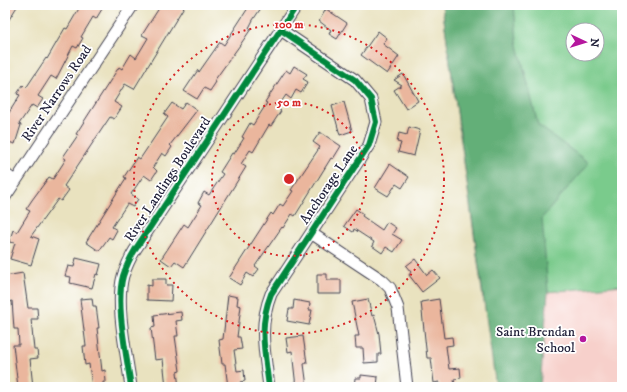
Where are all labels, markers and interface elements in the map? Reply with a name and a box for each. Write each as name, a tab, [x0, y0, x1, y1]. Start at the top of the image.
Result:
text: 100 m	[275, 17, 303, 32]
north arrow	[565, 22, 605, 62]
text: N	[587, 38, 601, 48]
street label: River Narrows Road	[18, 42, 96, 145]
text: 50 m	[276, 95, 301, 110]
street label: River Landings Boulevard	[121, 114, 215, 245]
street label: Anchorage Lane	[296, 141, 362, 228]
centre of rings	[282, 172, 296, 186]
place label: Saint Brendan School	[496, 323, 576, 357]
marker: Saint Brendan School	[578, 334, 588, 344]

